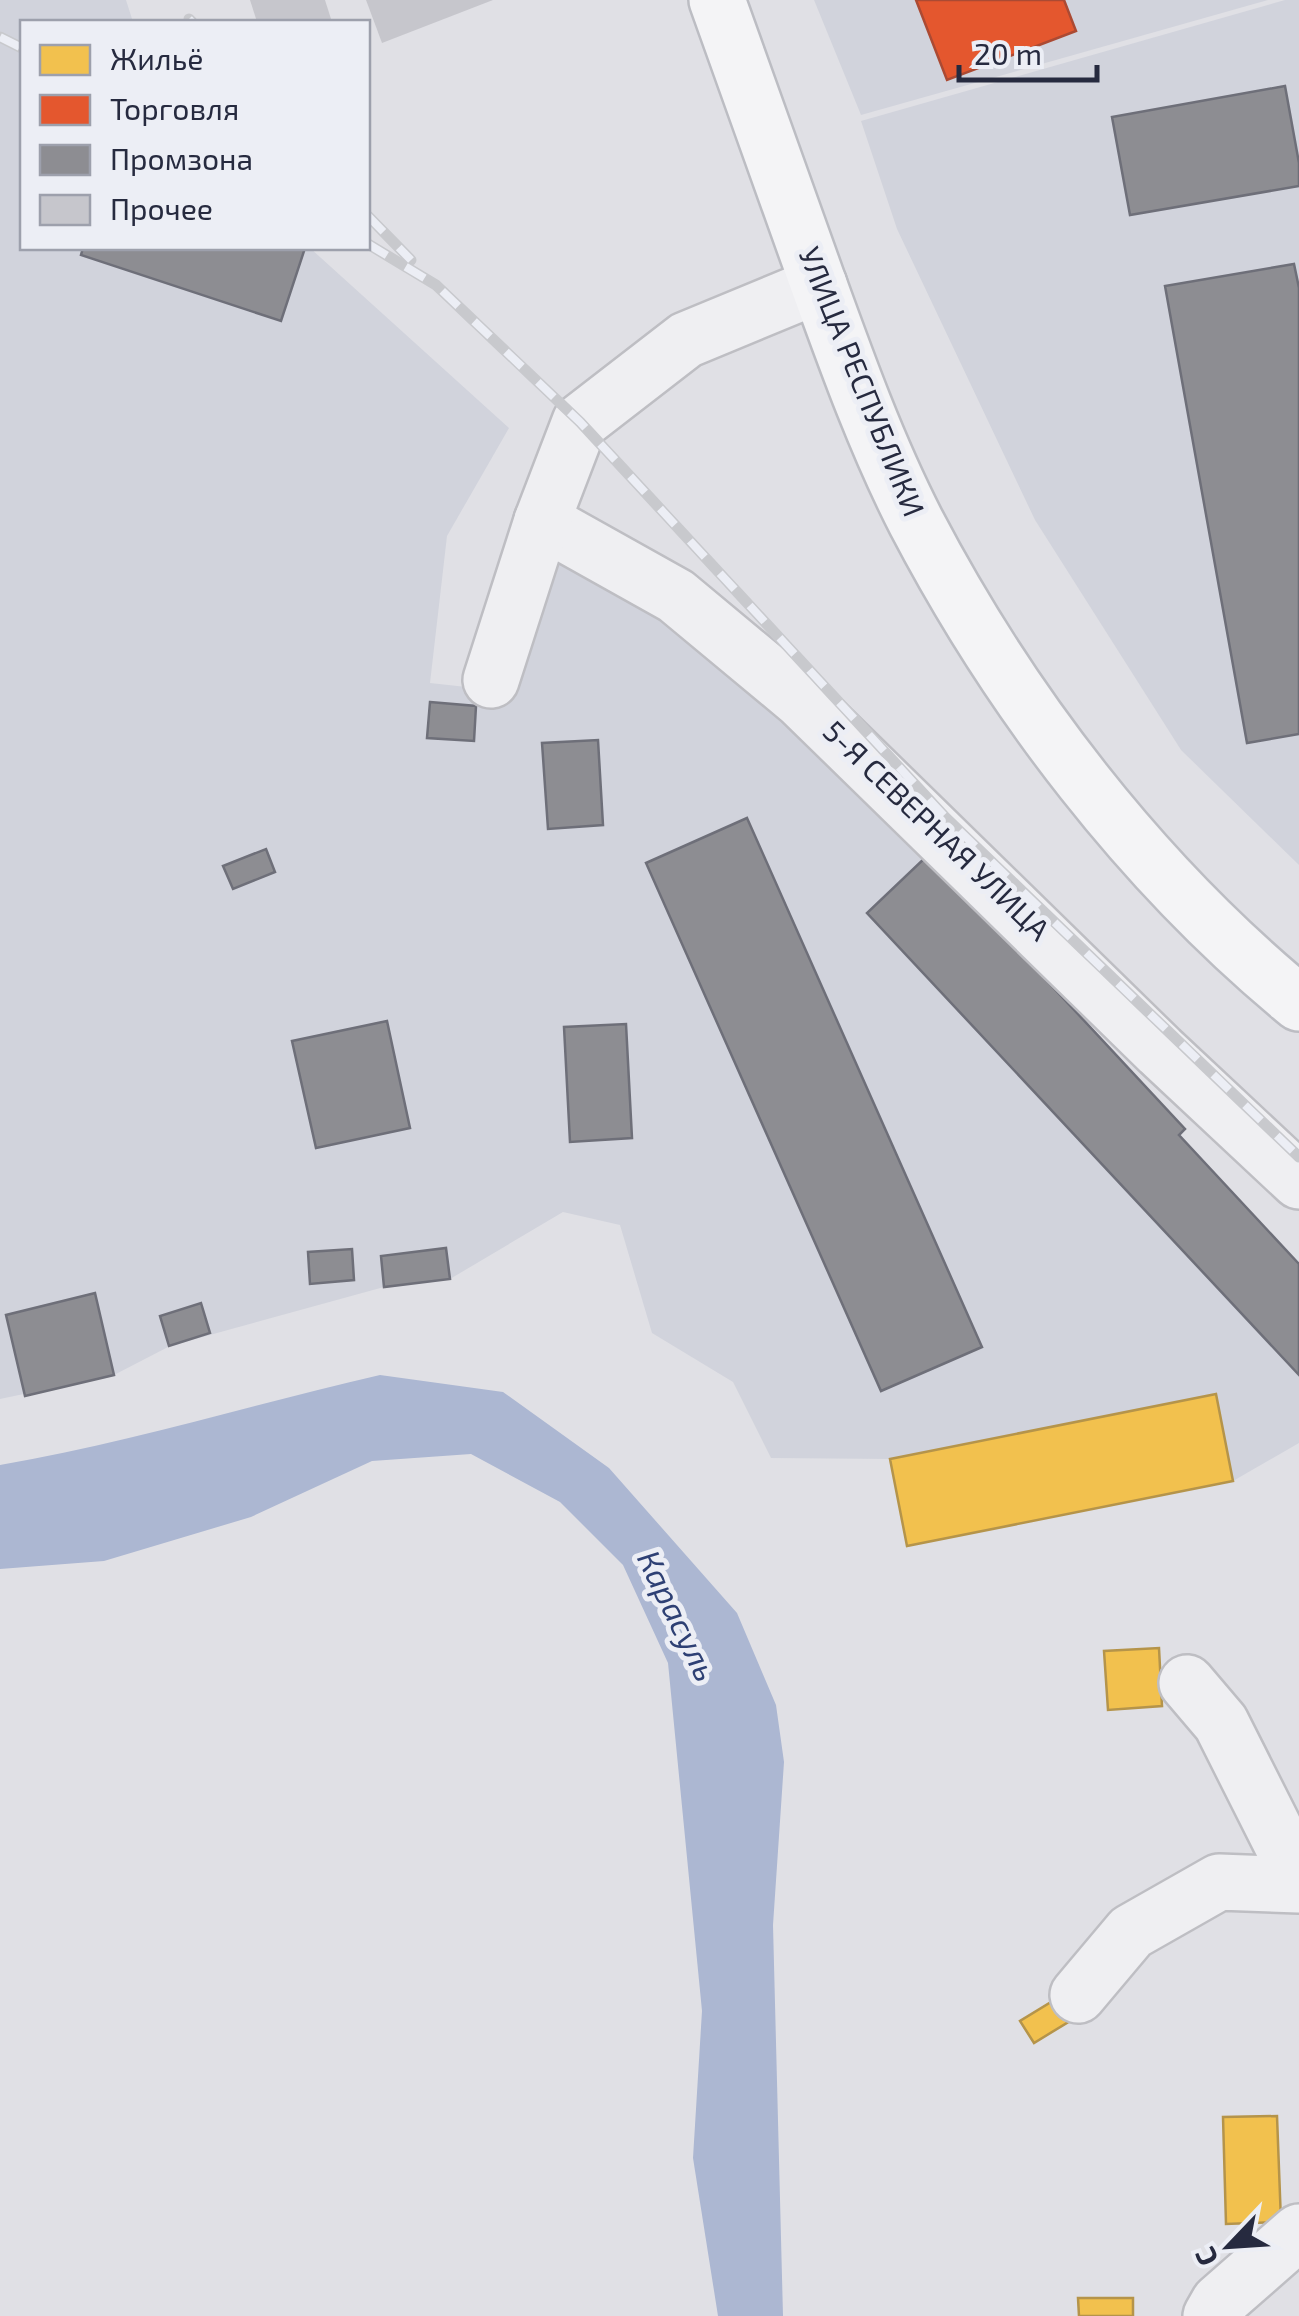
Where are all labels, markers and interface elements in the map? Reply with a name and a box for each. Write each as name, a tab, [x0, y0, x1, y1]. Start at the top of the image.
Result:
legend	[20, 20, 370, 250]
scale bar	[959, 20, 1096, 82]
text: 20 m	[974, 35, 1042, 71]
text: Жильё	[110, 40, 203, 76]
text: Торговля	[110, 90, 239, 126]
text: Промзона	[110, 140, 253, 176]
text: Прочее	[110, 190, 213, 226]
street label: УЛИЦА РЕСПУБЛИКИ	[792, 241, 933, 521]
street label: 5-Я СЕВЕРНАЯ УЛИЦА	[817, 712, 1058, 947]
water label: Карасуль	[631, 1543, 727, 1687]
north arrow	[1179, 2196, 1279, 2296]
text: С	[1187, 2242, 1224, 2272]

